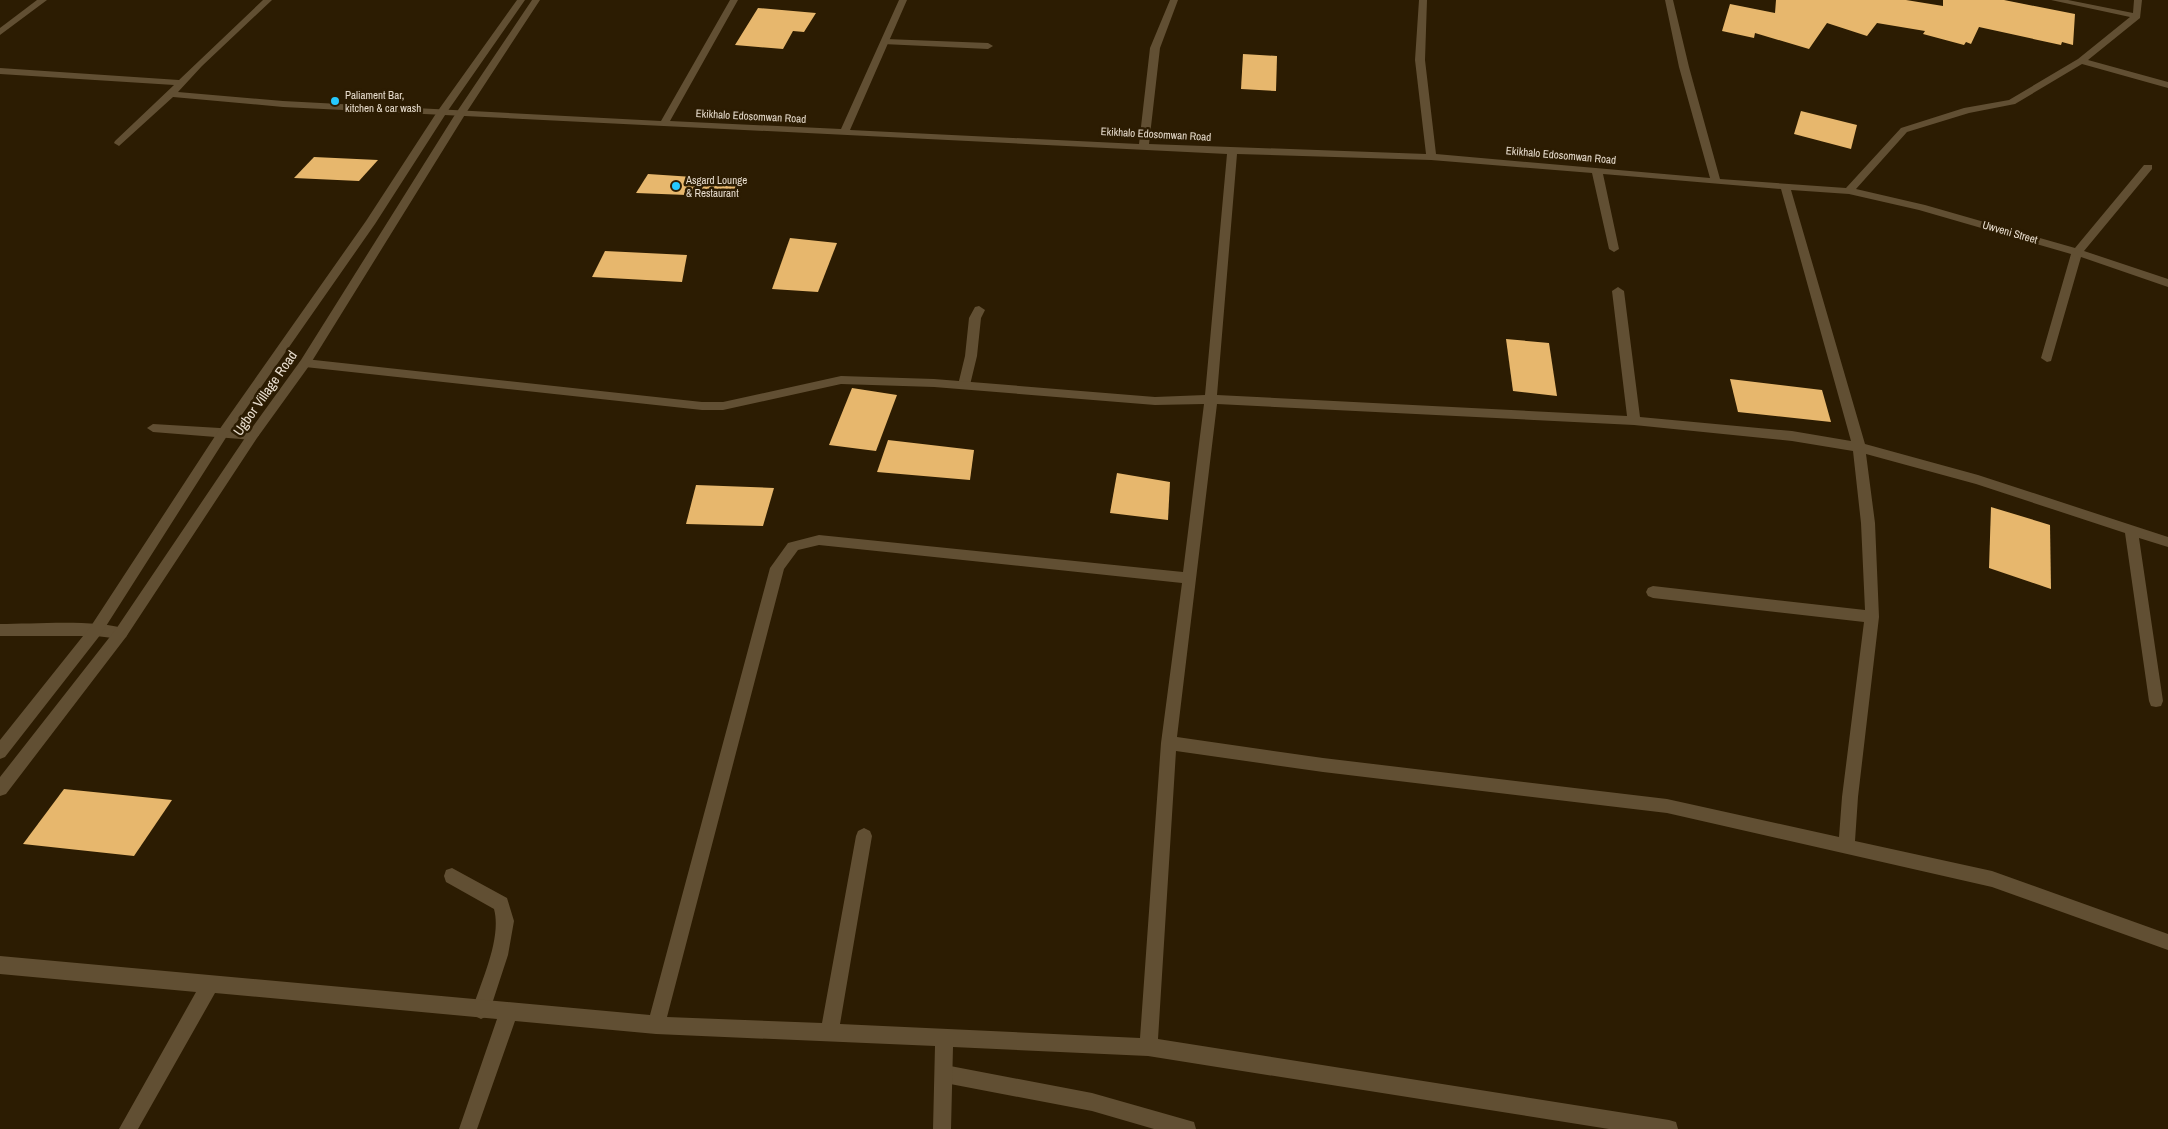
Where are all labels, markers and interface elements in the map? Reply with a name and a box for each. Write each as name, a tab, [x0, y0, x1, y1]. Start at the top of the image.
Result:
place label: Paliament Bar, kitchen & car wash	[345, 88, 421, 115]
marker: Paliament Bar, kitchen & car wash	[329, 95, 341, 107]
street label: Ekikhalo Edosomwan Road	[695, 106, 807, 126]
street label: Ekikhalo Edosomwan Road	[1100, 124, 1212, 144]
street label: Ekikhalo Edosomwan Road	[1505, 143, 1617, 167]
place label: Asgard Lounge & Restaurant	[685, 173, 747, 200]
marker: Asgard Lounge & Restaurant	[670, 180, 682, 192]
street label: Uwveni Street	[1981, 217, 2040, 247]
street label: Ugbor Village Road	[229, 347, 301, 439]

